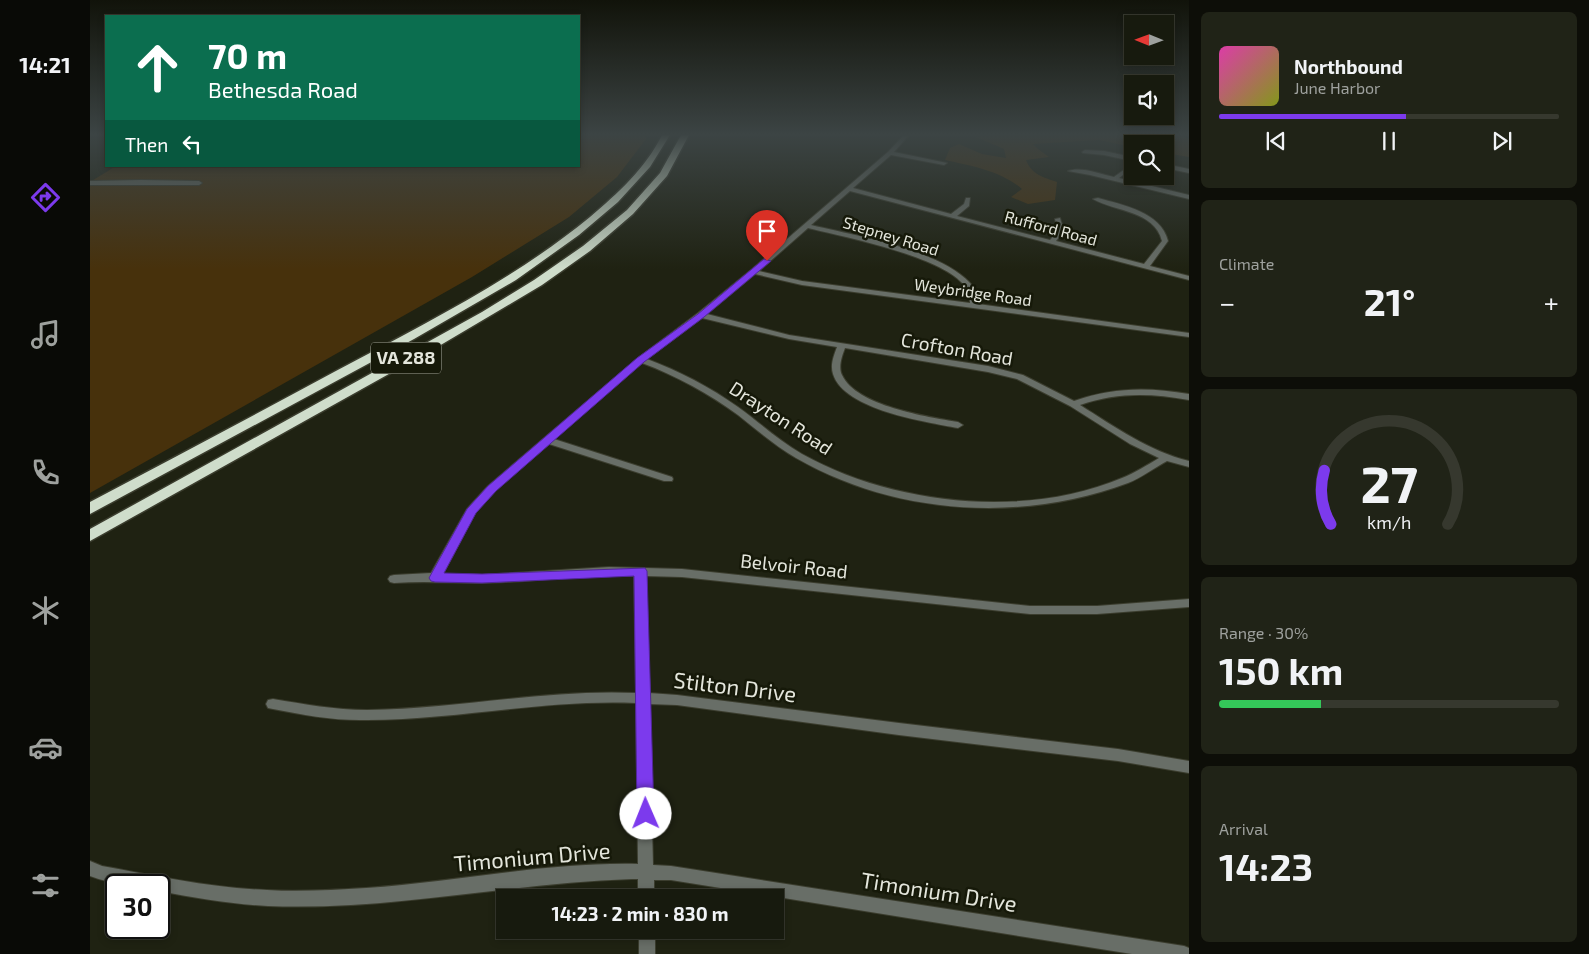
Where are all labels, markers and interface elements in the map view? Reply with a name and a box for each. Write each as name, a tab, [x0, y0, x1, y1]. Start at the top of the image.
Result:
north arrow	[1124, 15, 1174, 65]
map controls	[1124, 15, 1174, 185]
text: 70 m	[208, 34, 287, 76]
icon: ahead	[125, 35, 190, 100]
text: 14:21	[19, 51, 71, 77]
text: Northbound	[1294, 55, 1403, 78]
button: sound	[1124, 75, 1174, 125]
text: Bethesda Road	[208, 76, 358, 102]
text: June Harbor	[1294, 78, 1381, 97]
icon: previous	[1262, 127, 1290, 155]
icon: pause	[1375, 127, 1403, 155]
icon: next	[1488, 127, 1516, 155]
icon: left	[178, 130, 206, 158]
text: Then	[125, 133, 168, 156]
button: search	[1124, 135, 1174, 185]
icon: directions	[28, 180, 63, 215]
street label: Rufford Road	[1003, 206, 1100, 249]
pin	[746, 210, 788, 261]
street label: Stepney Road	[841, 212, 941, 259]
icon: arrive	[753, 217, 781, 245]
text: Climate	[1219, 254, 1274, 273]
street label: Weybridge Road	[913, 274, 1033, 309]
text: 21°	[1364, 278, 1415, 324]
text: −	[1219, 285, 1235, 319]
text: +	[1544, 285, 1559, 319]
icon: music	[28, 317, 63, 352]
street label: Crofton Road	[899, 327, 1015, 370]
road number: VA 288	[371, 342, 441, 373]
street label: Drayton Road	[726, 376, 837, 459]
text: 27	[1360, 451, 1418, 513]
icon: phone	[28, 455, 63, 490]
text: km/h	[1367, 511, 1411, 533]
street label: Belvoir Road	[739, 548, 849, 583]
icon: climate	[28, 593, 63, 628]
text: Range · 30%	[1219, 623, 1308, 642]
text: 150 km	[1219, 647, 1343, 693]
street label: Stilton Drive	[672, 666, 798, 706]
icon: car	[28, 730, 63, 765]
position arrow	[619, 787, 671, 839]
text: Arrival	[1219, 819, 1268, 838]
street label: Timonium Drive	[452, 836, 611, 876]
text: 14:23	[1219, 843, 1313, 889]
street label: Timonium Drive	[859, 866, 1019, 916]
icon: filters	[28, 868, 63, 903]
speed limit sign: 30	[105, 874, 170, 939]
text: 14:23 · 2 min · 830 m	[552, 902, 728, 925]

